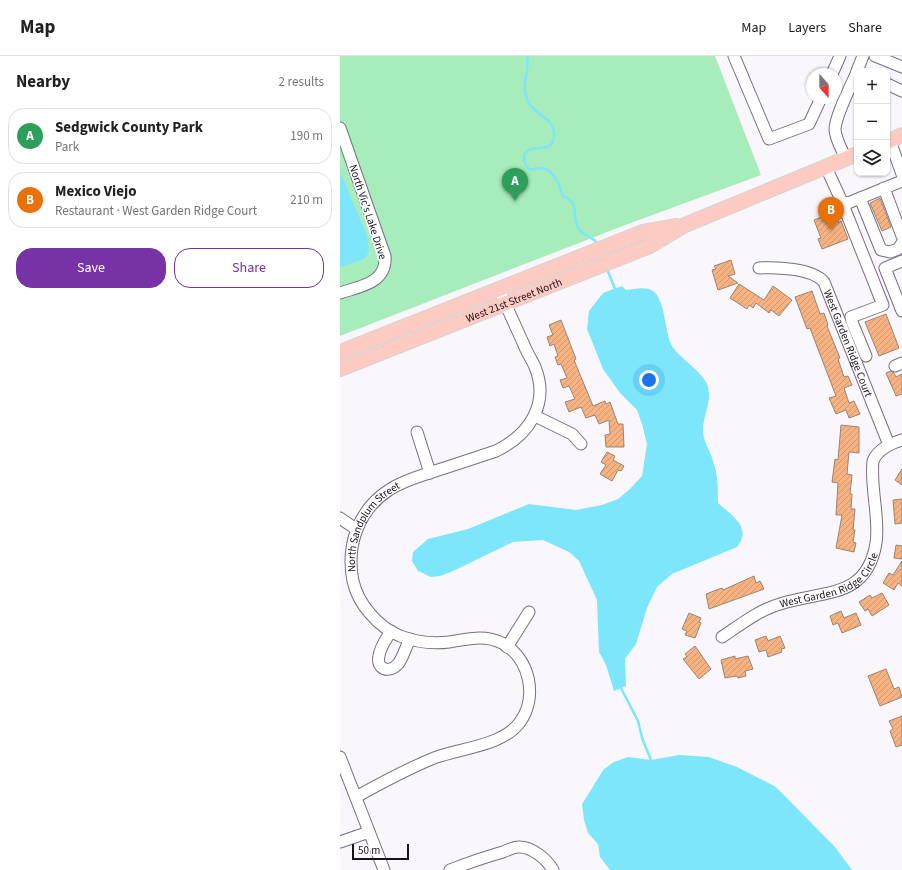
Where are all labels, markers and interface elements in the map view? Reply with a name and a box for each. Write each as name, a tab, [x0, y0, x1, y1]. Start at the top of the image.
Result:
text: Map	[20, 14, 55, 41]
text: Map	[741, 18, 766, 38]
text: Layers	[788, 18, 826, 38]
text: Share	[848, 18, 882, 38]
north arrow	[806, 68, 842, 104]
map controls	[854, 68, 890, 176]
button: +	[854, 68, 890, 104]
text: Nearby	[16, 70, 70, 94]
text: 2 results	[279, 73, 324, 91]
button: −	[854, 104, 890, 140]
text: Sedgwick County Park	[55, 117, 203, 138]
text: A	[26, 127, 34, 145]
text: 190 m	[290, 127, 323, 145]
text: Park	[55, 138, 79, 156]
button: layers	[854, 140, 890, 176]
street label: North Vic's Lake Drive	[346, 163, 391, 262]
pin: A	[502, 168, 528, 201]
text: Mexico Viejo	[55, 181, 136, 202]
text: B	[26, 191, 34, 209]
text: 210 m	[290, 191, 323, 209]
pin: B	[818, 197, 844, 230]
text: Restaurant · West Garden Ridge Court	[55, 202, 257, 220]
button: Save	[16, 248, 166, 288]
button: Share	[174, 248, 324, 288]
street label: West 21st Street North	[464, 274, 564, 326]
street label: West Garden Ridge Court	[820, 287, 877, 399]
your location	[639, 370, 659, 390]
street label: North Sandplum Street	[344, 477, 402, 573]
street label: West Garden Ridge Circle	[778, 550, 881, 611]
scale bar	[352, 842, 409, 861]
text: 50 m	[358, 843, 380, 858]

